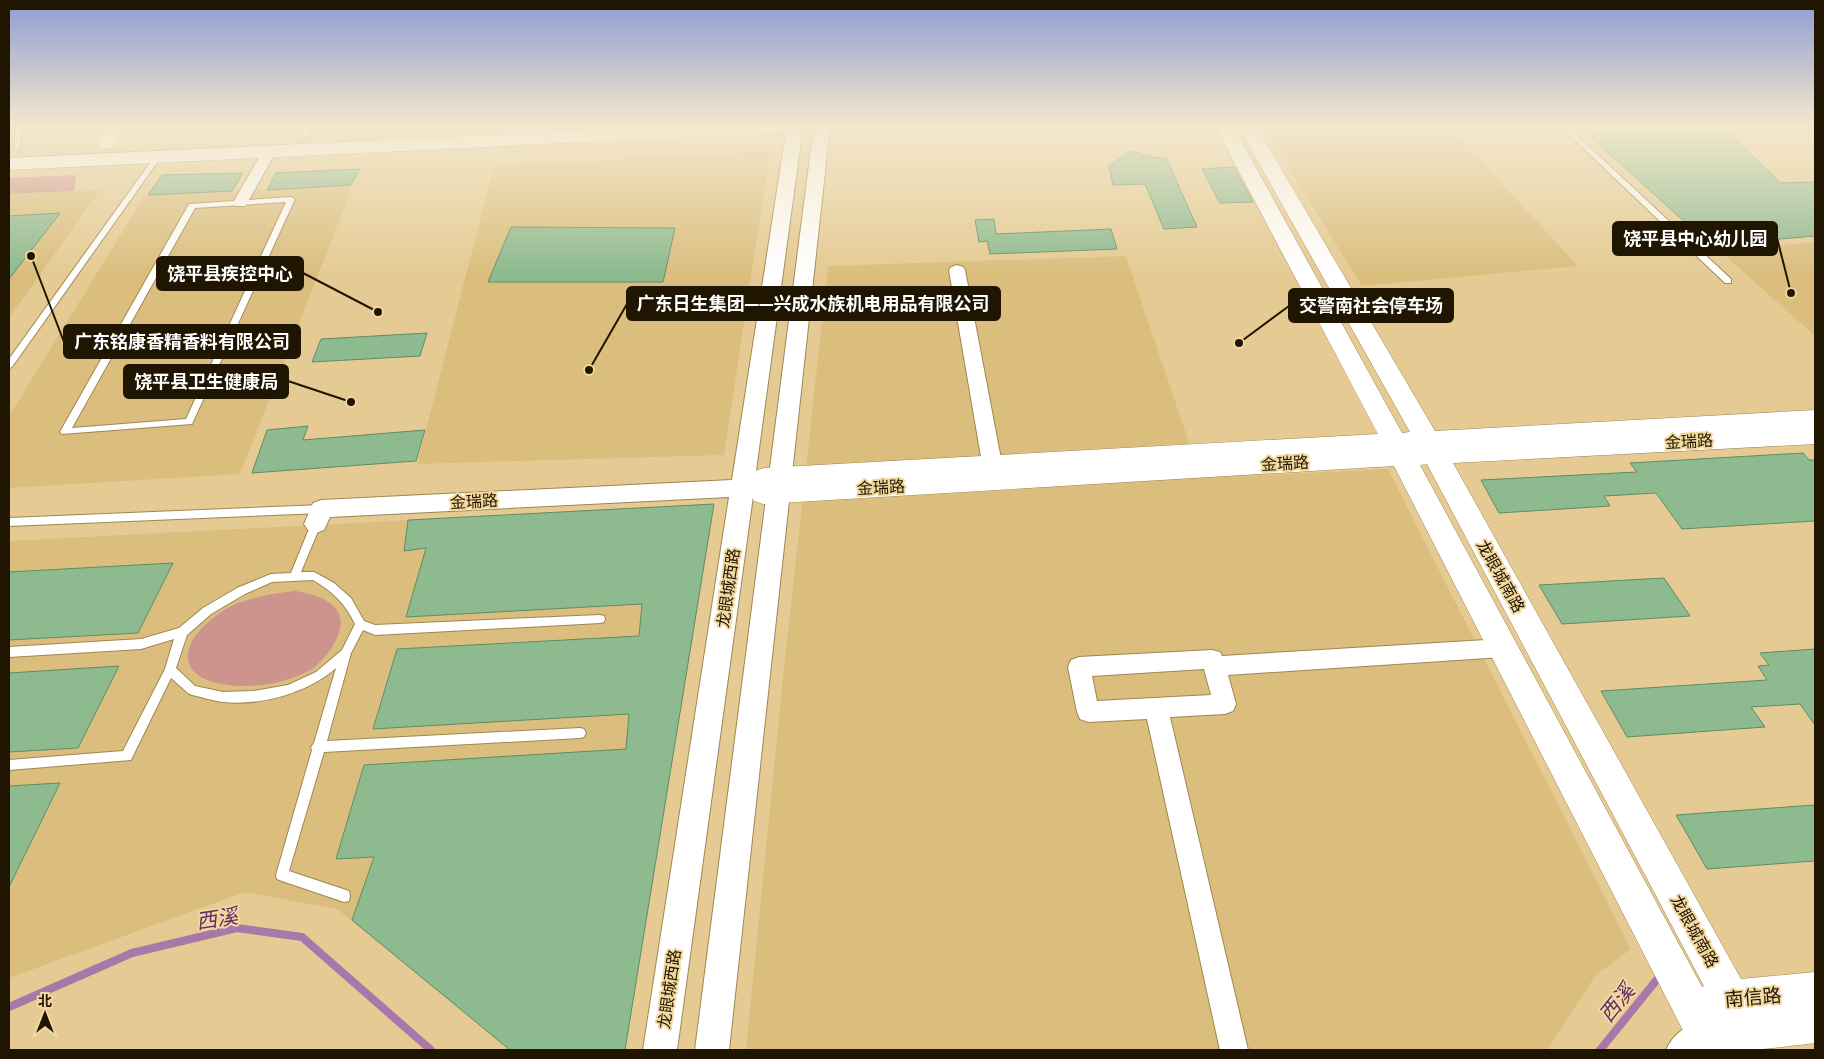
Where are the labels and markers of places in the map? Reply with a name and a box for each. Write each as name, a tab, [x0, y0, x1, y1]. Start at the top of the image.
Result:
callout: 饶平县中心幼儿园	[1613, 222, 1777, 255]
callout: 饶平县疾控中心	[157, 257, 303, 290]
callout: 广东日生集团——兴成水族机电用品有限公司	[627, 287, 1000, 320]
callout: 交警南社会停车场	[1289, 289, 1453, 322]
callout: 广东铭康香精香料有限公司	[64, 325, 300, 358]
callout: 饶平县卫生健康局	[124, 365, 288, 398]

